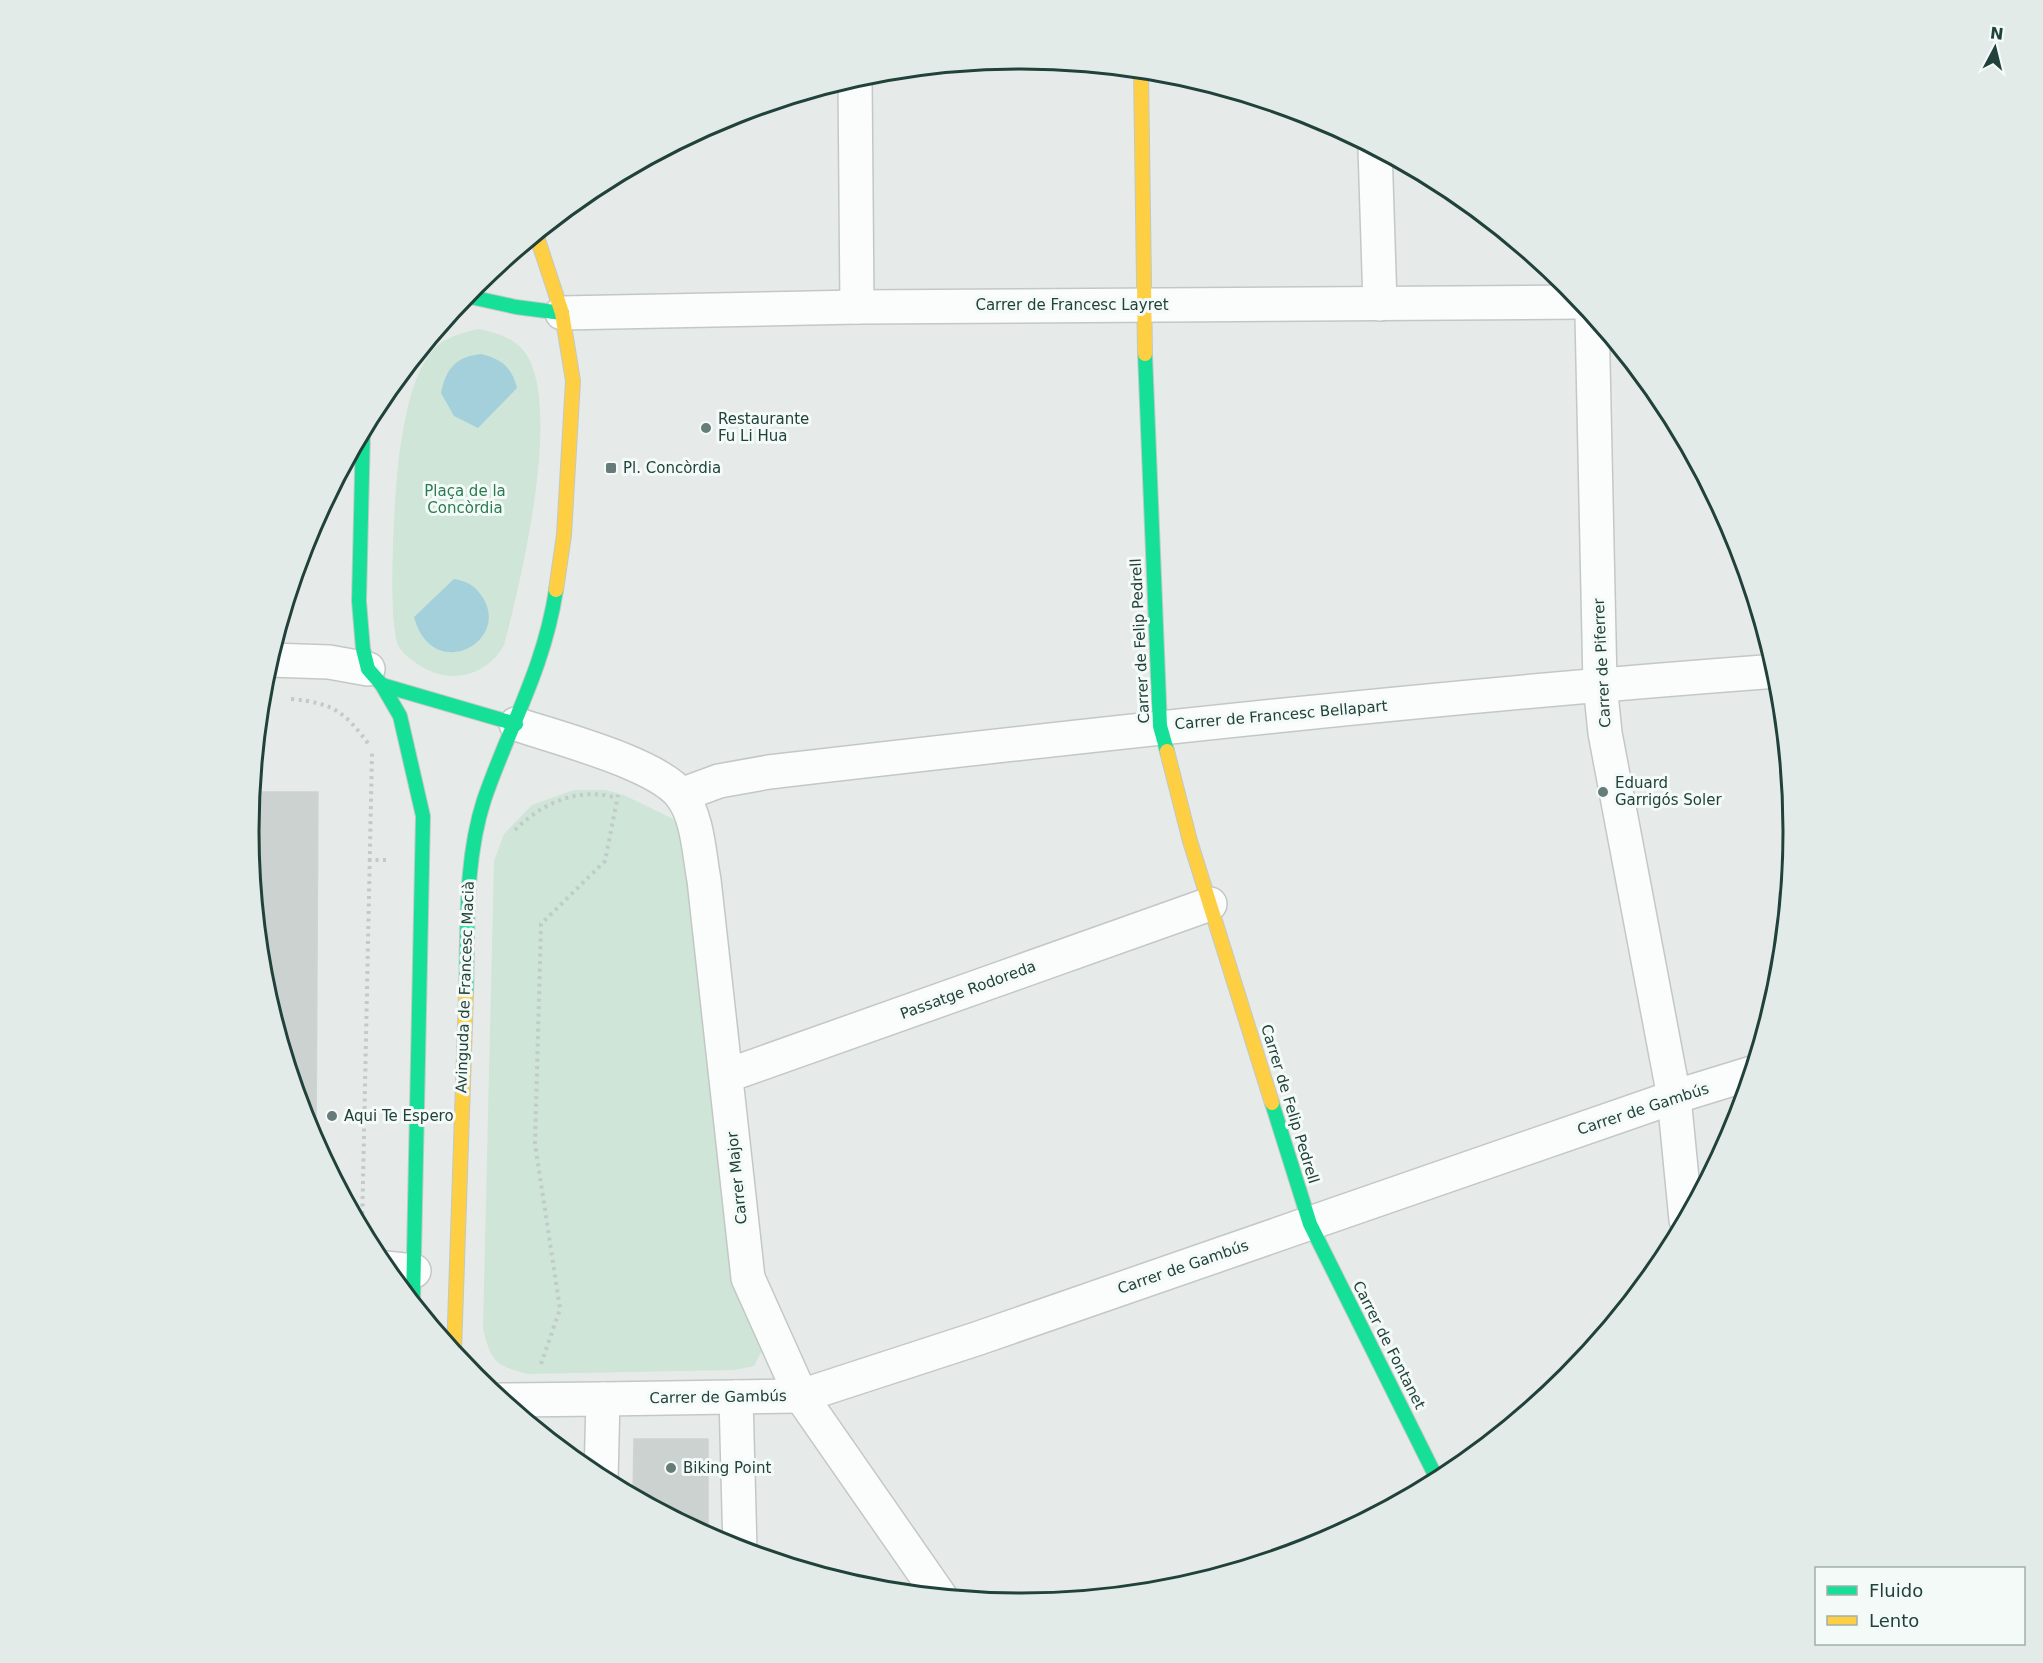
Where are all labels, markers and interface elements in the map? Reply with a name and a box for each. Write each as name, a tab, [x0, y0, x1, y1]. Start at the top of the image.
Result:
north arrow	[1965, 18, 2025, 78]
text: N	[1989, 23, 2005, 44]
street label: Carrer de Francesc Layret	[975, 296, 1169, 314]
place label: Restaurante Fu Li Hua	[718, 410, 809, 445]
marker: Restaurante Fu Li Hua	[699, 421, 713, 435]
place label: Pl. Concòrdia	[623, 459, 721, 477]
marker: Pl. Concòrdia	[604, 461, 618, 475]
park label: Plaça de la Concòrdia	[424, 482, 506, 517]
street label: Carrer de Felip Pedrell	[1127, 558, 1153, 724]
street label: Carrer de Piferrer	[1590, 597, 1614, 728]
street label: Carrer de Francesc Bellapart	[1174, 697, 1388, 733]
place label: Eduard Garrigós Soler	[1615, 774, 1722, 809]
marker: Eduard Garrigós Soler	[1596, 785, 1610, 799]
street label: Avinguda de Francesc Macià	[452, 881, 478, 1093]
street label: Passatge Rodoreda	[898, 957, 1038, 1023]
street label: Carrer de Felip Pedrell	[1257, 1022, 1323, 1186]
street label: Carrer de Gambús	[1575, 1079, 1711, 1139]
place label: Aqui Te Espero	[344, 1107, 454, 1125]
marker: Aqui Te Espero	[325, 1109, 339, 1123]
street label: Carrer Major	[723, 1130, 751, 1225]
street label: Carrer de Gambús	[1115, 1236, 1251, 1298]
street label: Carrer de Fontanet	[1349, 1278, 1429, 1412]
street label: Carrer de Gambús	[649, 1387, 787, 1407]
place label: Biking Point	[683, 1459, 771, 1477]
marker: Biking Point	[664, 1461, 678, 1475]
legend	[1815, 1567, 2025, 1645]
text: Fluido	[1869, 1580, 1923, 1601]
text: Lento	[1869, 1610, 1919, 1631]

